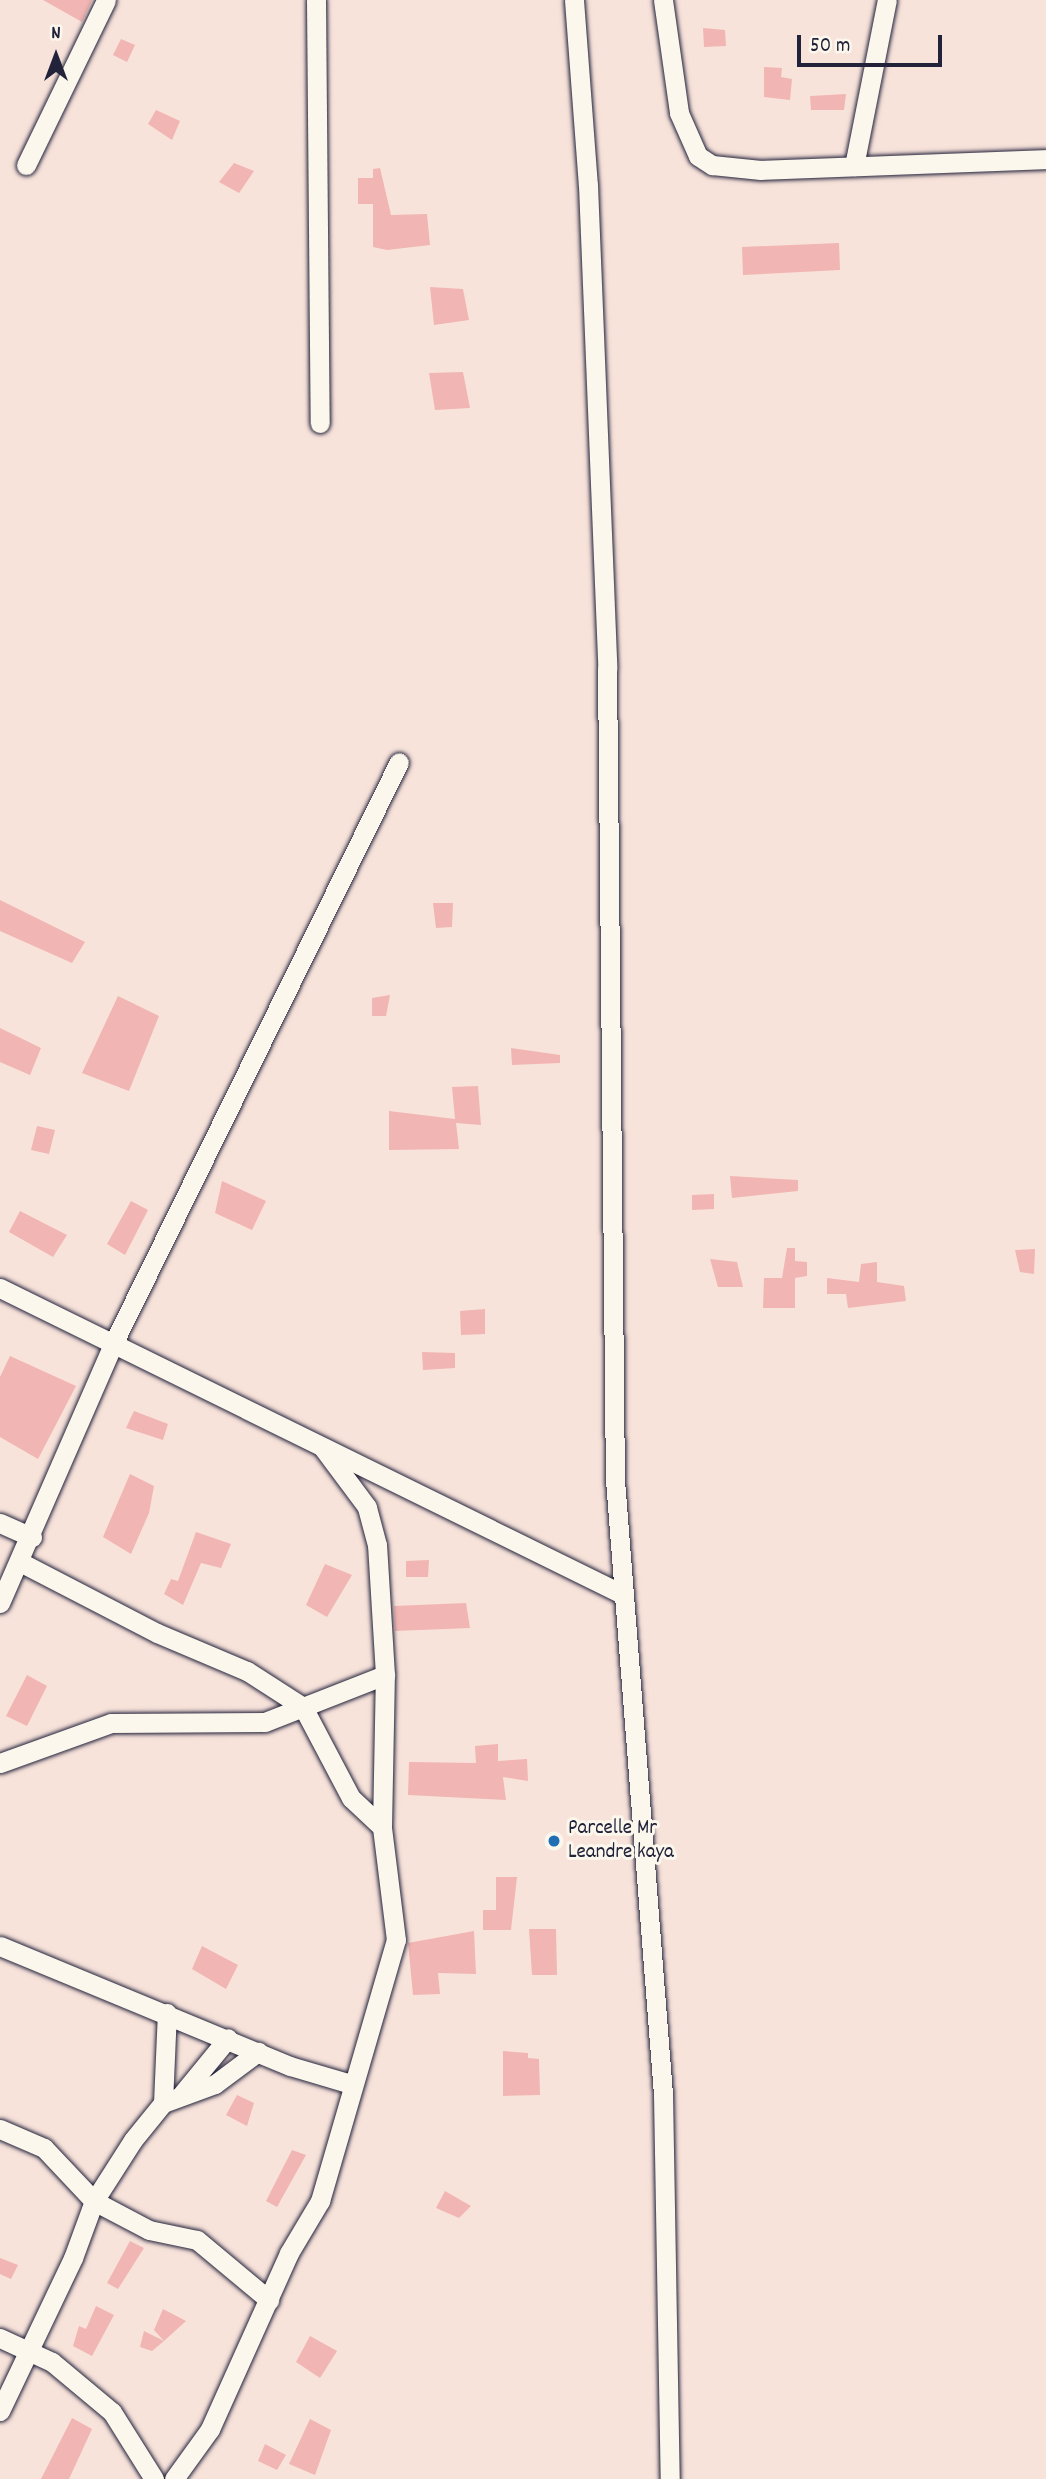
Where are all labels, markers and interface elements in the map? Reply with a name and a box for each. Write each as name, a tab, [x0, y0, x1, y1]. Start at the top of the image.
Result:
north arrow	[21, 21, 91, 91]
text: N	[51, 21, 61, 48]
scale bar	[801, 21, 946, 65]
text: 50 m	[810, 32, 850, 62]
place label: Parcelle Mr Leandre kaya	[568, 1816, 674, 1866]
marker: Parcelle Mr Leandre kaya	[546, 1833, 562, 1849]

